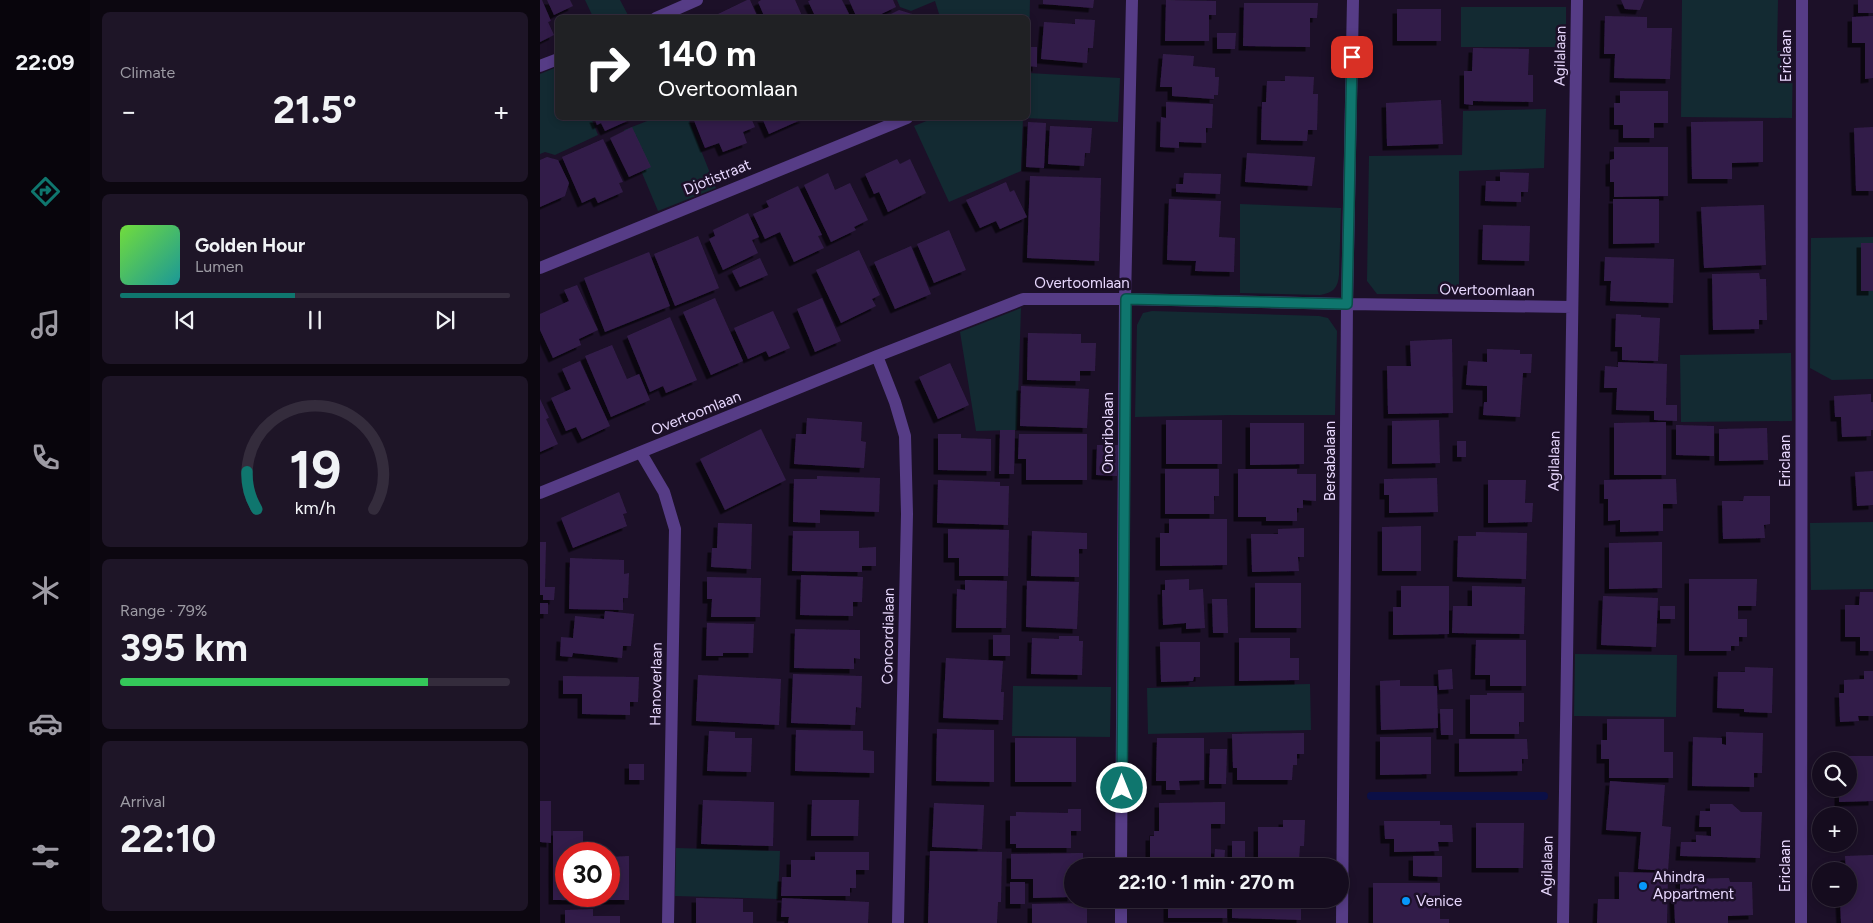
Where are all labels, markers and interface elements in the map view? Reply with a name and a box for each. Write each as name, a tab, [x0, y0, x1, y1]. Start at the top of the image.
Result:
street label: Agilalaan	[1550, 26, 1570, 86]
street label: Ericlaan	[1777, 30, 1795, 82]
text: 140 m	[658, 33, 756, 75]
icon: right	[575, 35, 640, 100]
pin	[1331, 36, 1373, 78]
icon: arrive	[1338, 43, 1366, 71]
text: 22:09	[15, 49, 75, 76]
text: Climate	[120, 63, 175, 82]
text: Overtoomlaan	[658, 75, 798, 102]
text: 21.5°	[273, 87, 357, 133]
text: −	[120, 94, 137, 128]
text: +	[493, 94, 510, 128]
street label: Djotistraat	[681, 155, 754, 199]
icon: directions	[28, 174, 63, 209]
text: Golden Hour	[195, 234, 305, 257]
text: Lumen	[195, 257, 244, 276]
street label: Overtoomlaan	[1034, 274, 1130, 292]
street label: Overtoomlaan	[1439, 280, 1535, 300]
icon: previous	[171, 306, 199, 334]
icon: pause	[301, 306, 329, 334]
icon: next	[431, 306, 459, 334]
icon: music	[28, 307, 63, 342]
street label: Overtoomlaan	[648, 387, 744, 439]
street label: Onoribolaan	[1099, 392, 1117, 474]
street label: Bersabalaan	[1321, 421, 1339, 501]
street label: Agilalaan	[1544, 431, 1564, 491]
street label: Ericlaan	[1776, 435, 1794, 487]
text: 19	[289, 439, 341, 501]
icon: phone	[28, 440, 63, 475]
text: km/h	[295, 497, 335, 518]
icon: climate	[28, 573, 63, 608]
street label: Concordialaan	[878, 588, 898, 684]
text: Range · 79%	[120, 601, 207, 620]
text: 395 km	[120, 625, 248, 671]
street label: Hanoverlaan	[646, 642, 666, 726]
icon: car	[28, 706, 63, 741]
map controls	[1812, 752, 1857, 907]
button: search	[1812, 752, 1857, 797]
position arrow	[1095, 761, 1147, 813]
text: Arrival	[120, 792, 165, 811]
button: +	[1812, 807, 1857, 852]
text: 22:10	[120, 816, 216, 862]
street label: Agilalaan	[1537, 836, 1557, 896]
icon: filters	[28, 839, 63, 874]
street label: Ericlaan	[1776, 840, 1794, 892]
speed limit sign: 30	[555, 842, 620, 907]
button: −	[1812, 862, 1857, 907]
place label: Ahindra Appartment	[1653, 868, 1735, 903]
text: 22:10 · 1 min · 270 m	[1119, 871, 1294, 894]
marker: Ahindra Appartment	[1637, 880, 1649, 892]
place label: Venice	[1416, 892, 1462, 910]
marker: Venice	[1400, 895, 1412, 907]

